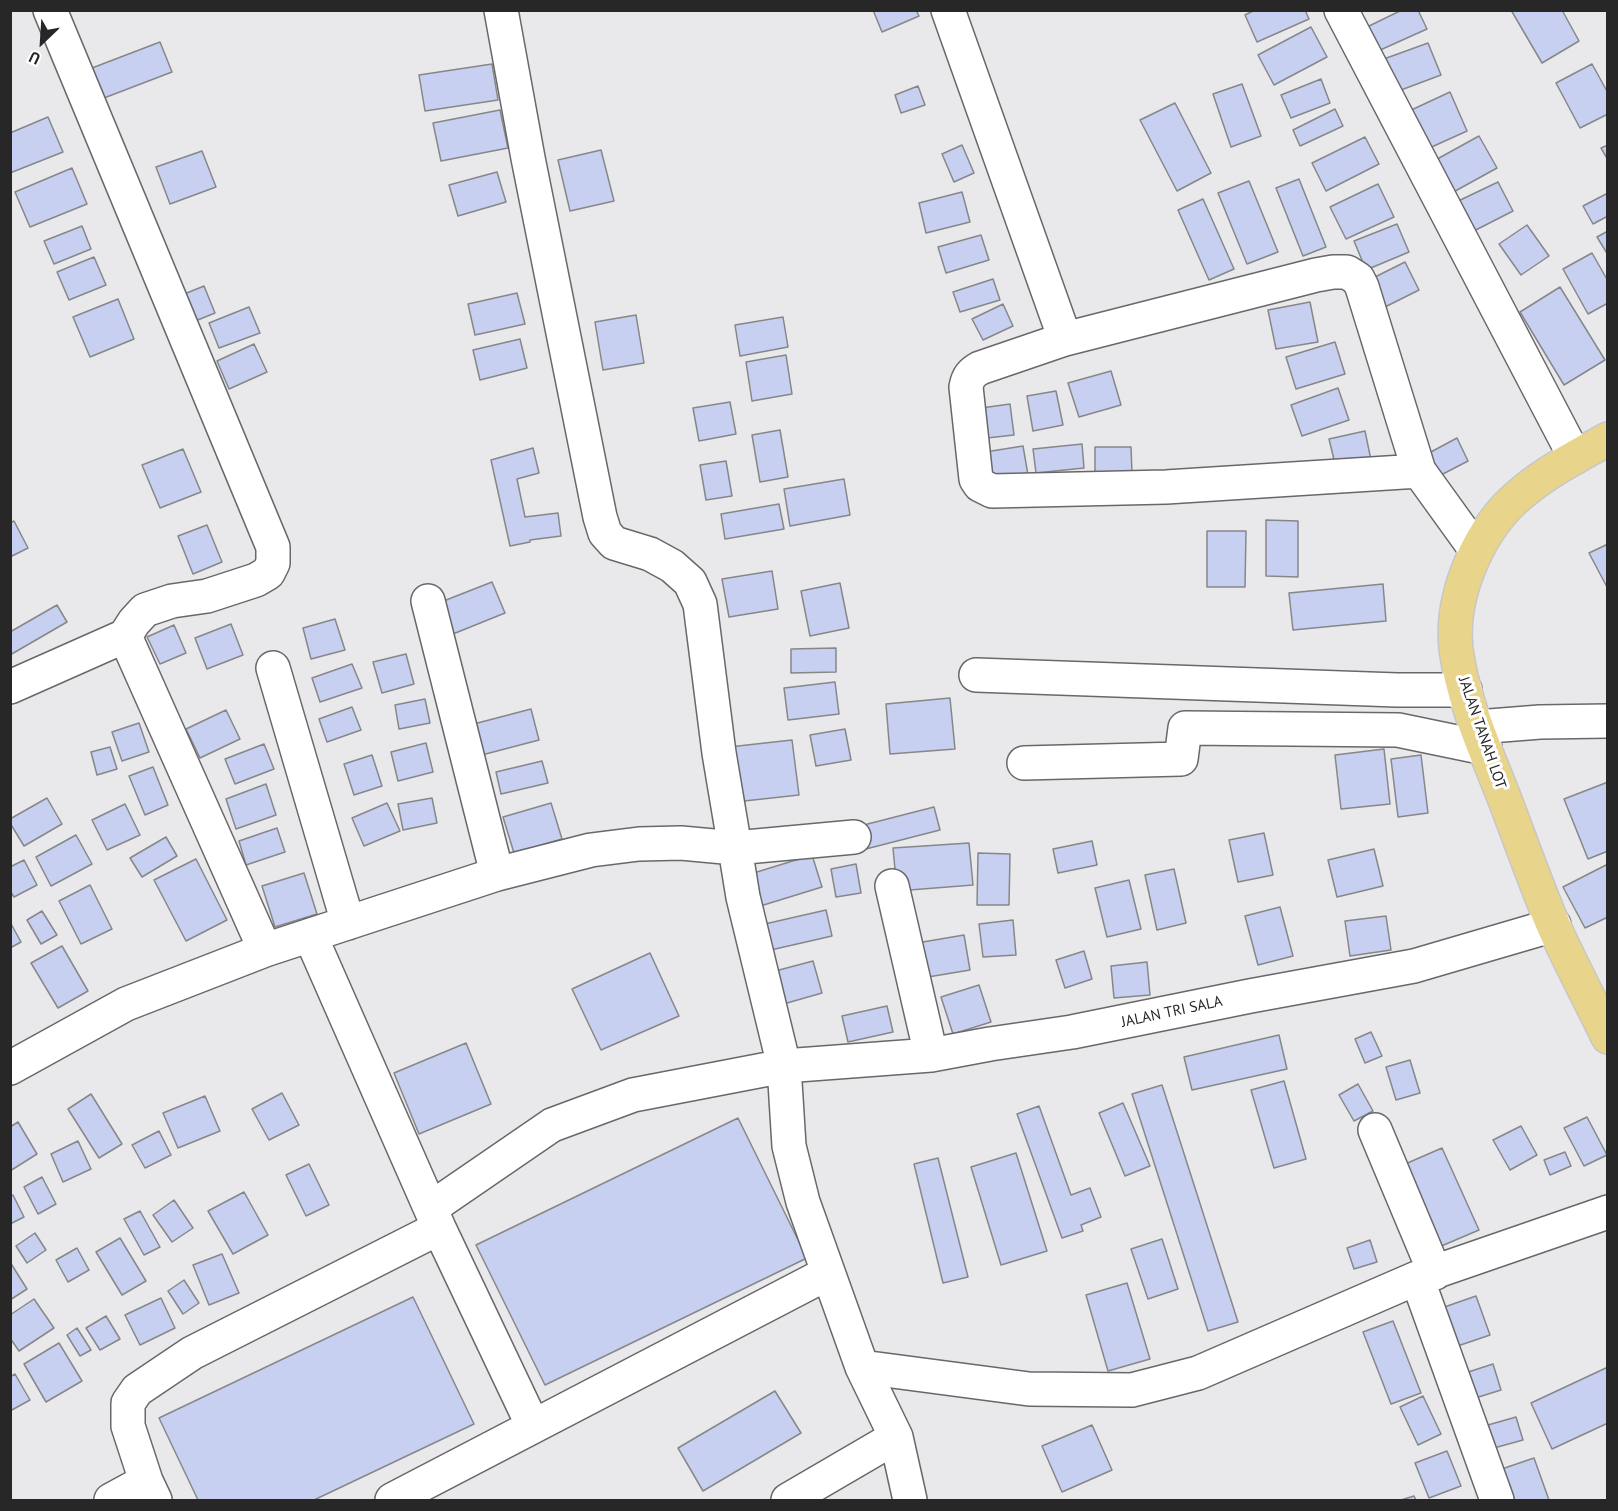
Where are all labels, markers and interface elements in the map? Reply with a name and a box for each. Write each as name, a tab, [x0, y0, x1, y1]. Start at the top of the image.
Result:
north arrow	[12, 12, 72, 72]
text: U	[26, 47, 43, 70]
street label: JALAN TANAH LOT	[1454, 675, 1510, 791]
street label: JALAN TRI SALA	[1120, 993, 1224, 1031]

